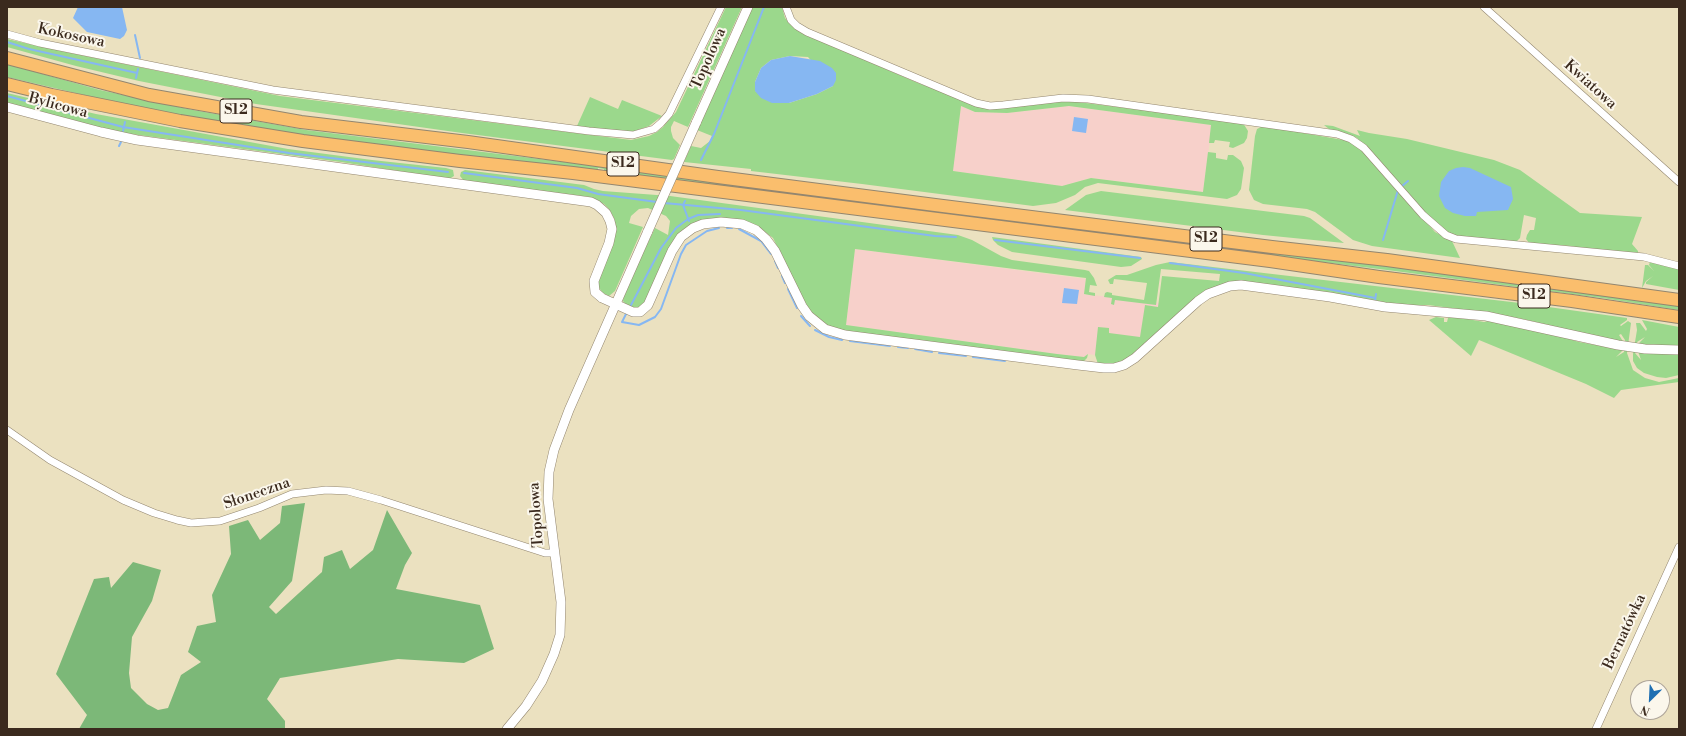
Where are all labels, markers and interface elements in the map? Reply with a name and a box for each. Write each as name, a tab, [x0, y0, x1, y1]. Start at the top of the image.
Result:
street label: Kokosowa	[36, 20, 106, 52]
street label: Topolowa	[687, 25, 731, 93]
street label: Kwiatowa	[1560, 57, 1620, 113]
street label: Bylicowa	[26, 89, 90, 123]
road number: S12	[220, 99, 252, 123]
road number: S12	[607, 152, 639, 176]
road number: S12	[1190, 227, 1222, 251]
road number: S12	[1518, 284, 1550, 308]
street label: Słoneczna	[221, 474, 293, 514]
street label: Topolowa	[526, 482, 548, 548]
street label: Bernatówka	[1600, 592, 1650, 672]
north arrow	[1630, 680, 1670, 720]
text: N	[1639, 702, 1652, 718]

